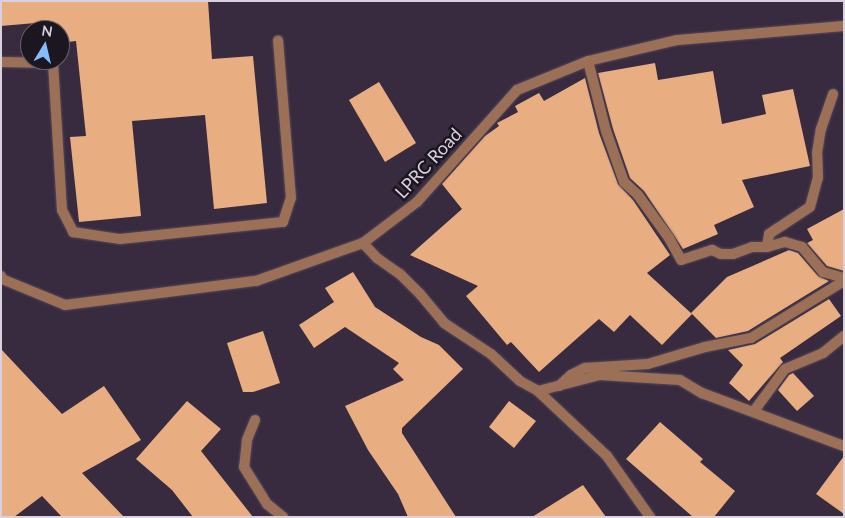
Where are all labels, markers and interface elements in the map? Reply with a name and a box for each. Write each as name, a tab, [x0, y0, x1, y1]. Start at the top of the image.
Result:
north arrow	[20, 20, 70, 70]
text: N	[41, 21, 54, 40]
street label: LPRC Road	[390, 124, 466, 202]

